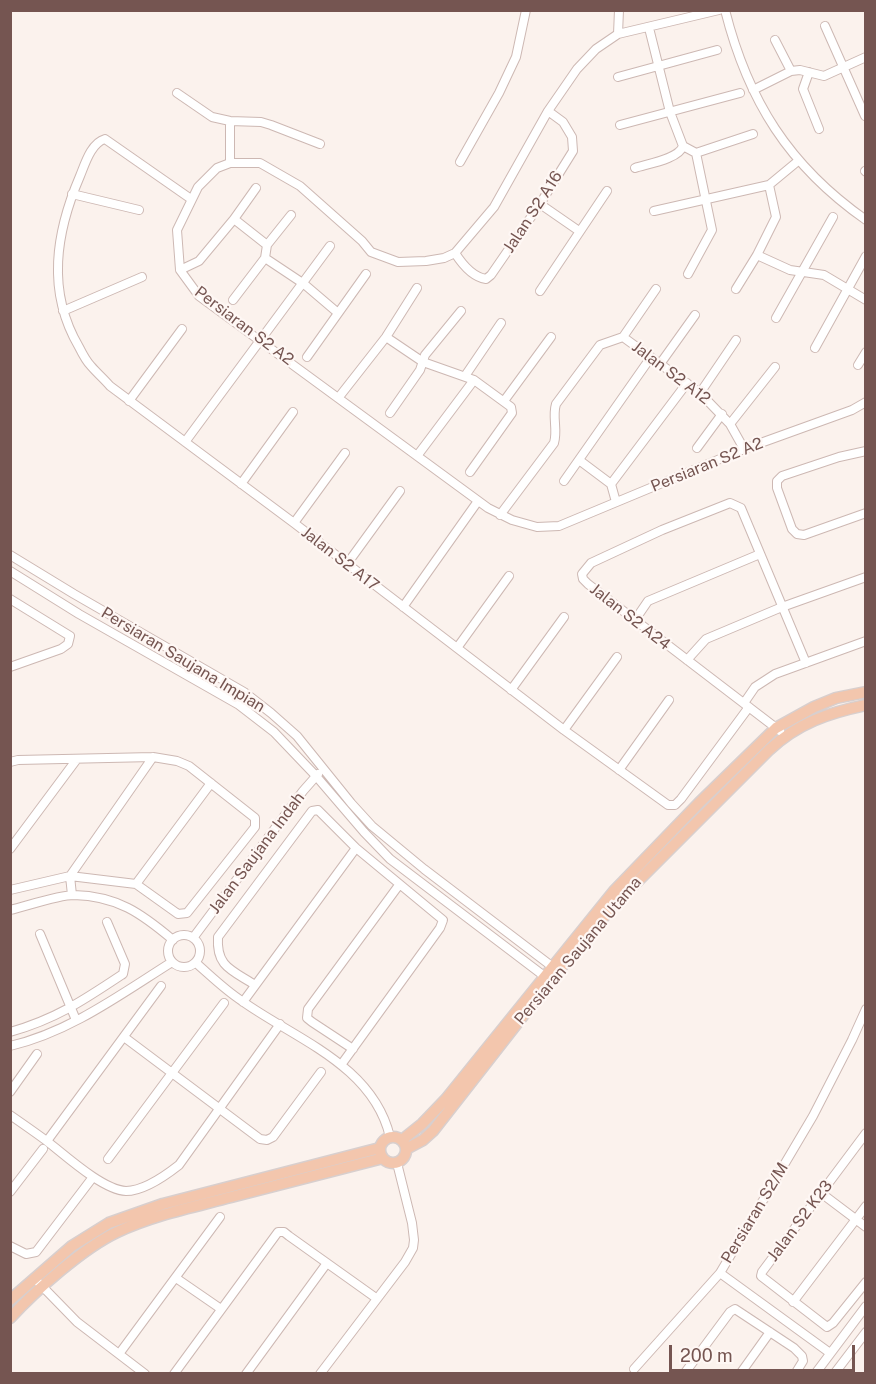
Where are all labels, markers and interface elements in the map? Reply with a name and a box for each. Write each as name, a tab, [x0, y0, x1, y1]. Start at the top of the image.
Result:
street label: Jalan S2 A16	[499, 167, 567, 257]
street label: Persiaran S2 A2	[191, 282, 297, 370]
street label: Jalan S2 A12	[628, 337, 714, 409]
street label: Persiaran S2 A2	[648, 434, 766, 496]
street label: Jalan S2 A17	[297, 523, 383, 595]
street label: Jalan S2 A24	[586, 580, 674, 654]
street label: Persiaran Saujana Impian	[98, 603, 268, 717]
street label: Jalan Saujana Indah	[205, 789, 309, 917]
street label: Persiaran Saujana Utama	[511, 873, 645, 1029]
street label: Persiaran S2/M	[717, 1159, 793, 1267]
street label: Jalan S2 K23	[763, 1177, 837, 1265]
scale bar	[672, 1333, 858, 1371]
text: 200 m	[680, 1345, 733, 1366]

